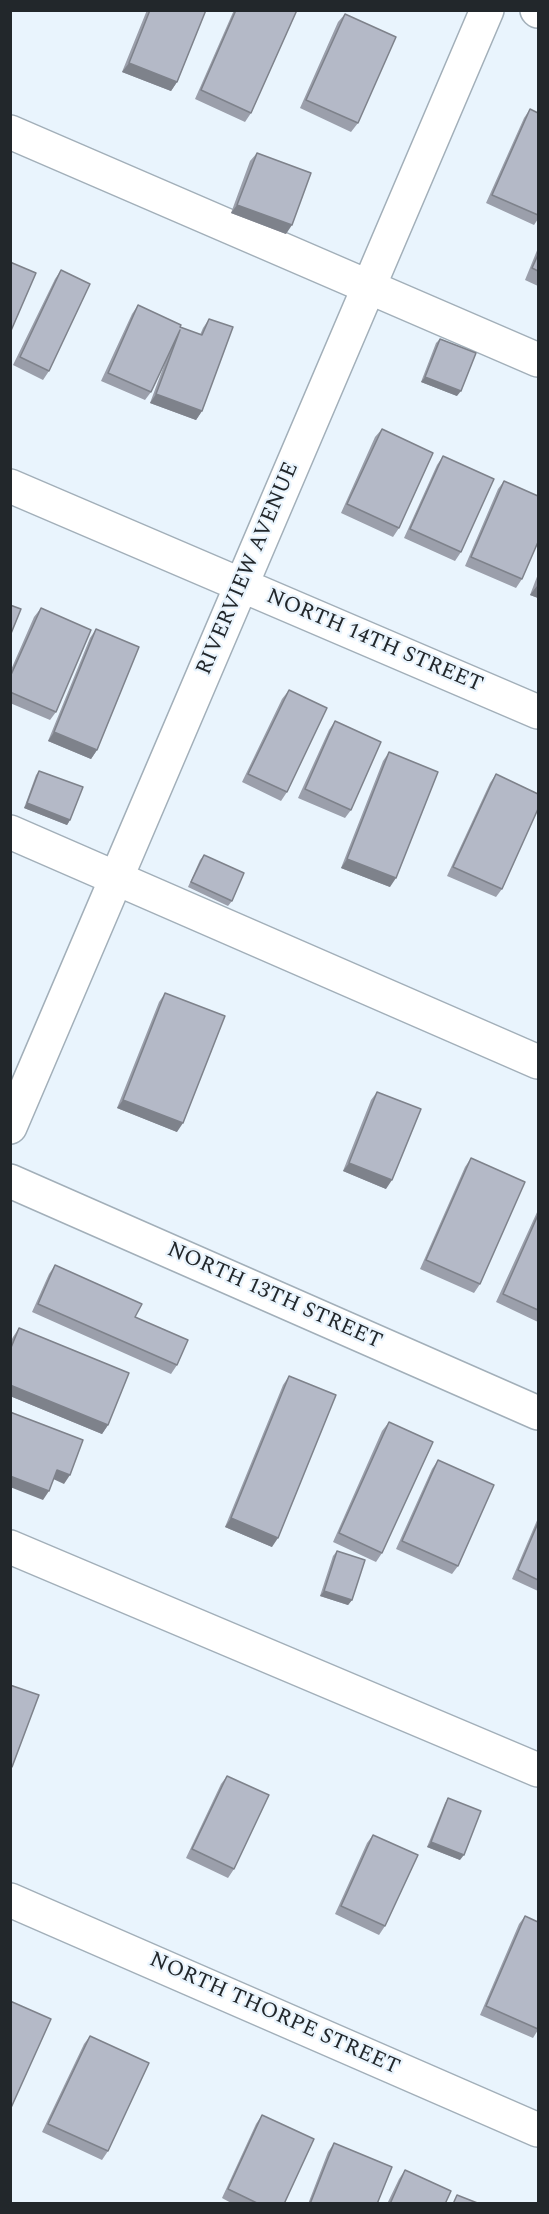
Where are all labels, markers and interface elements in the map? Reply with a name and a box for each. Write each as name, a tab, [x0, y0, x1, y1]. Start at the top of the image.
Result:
street label: RIVERVIEW AVENUE	[192, 459, 306, 679]
street label: NORTH 14TH STREET	[262, 584, 486, 700]
street label: NORTH 13TH STREET	[162, 1238, 386, 1356]
street label: NORTH THORPE STREET	[145, 1948, 403, 2082]

